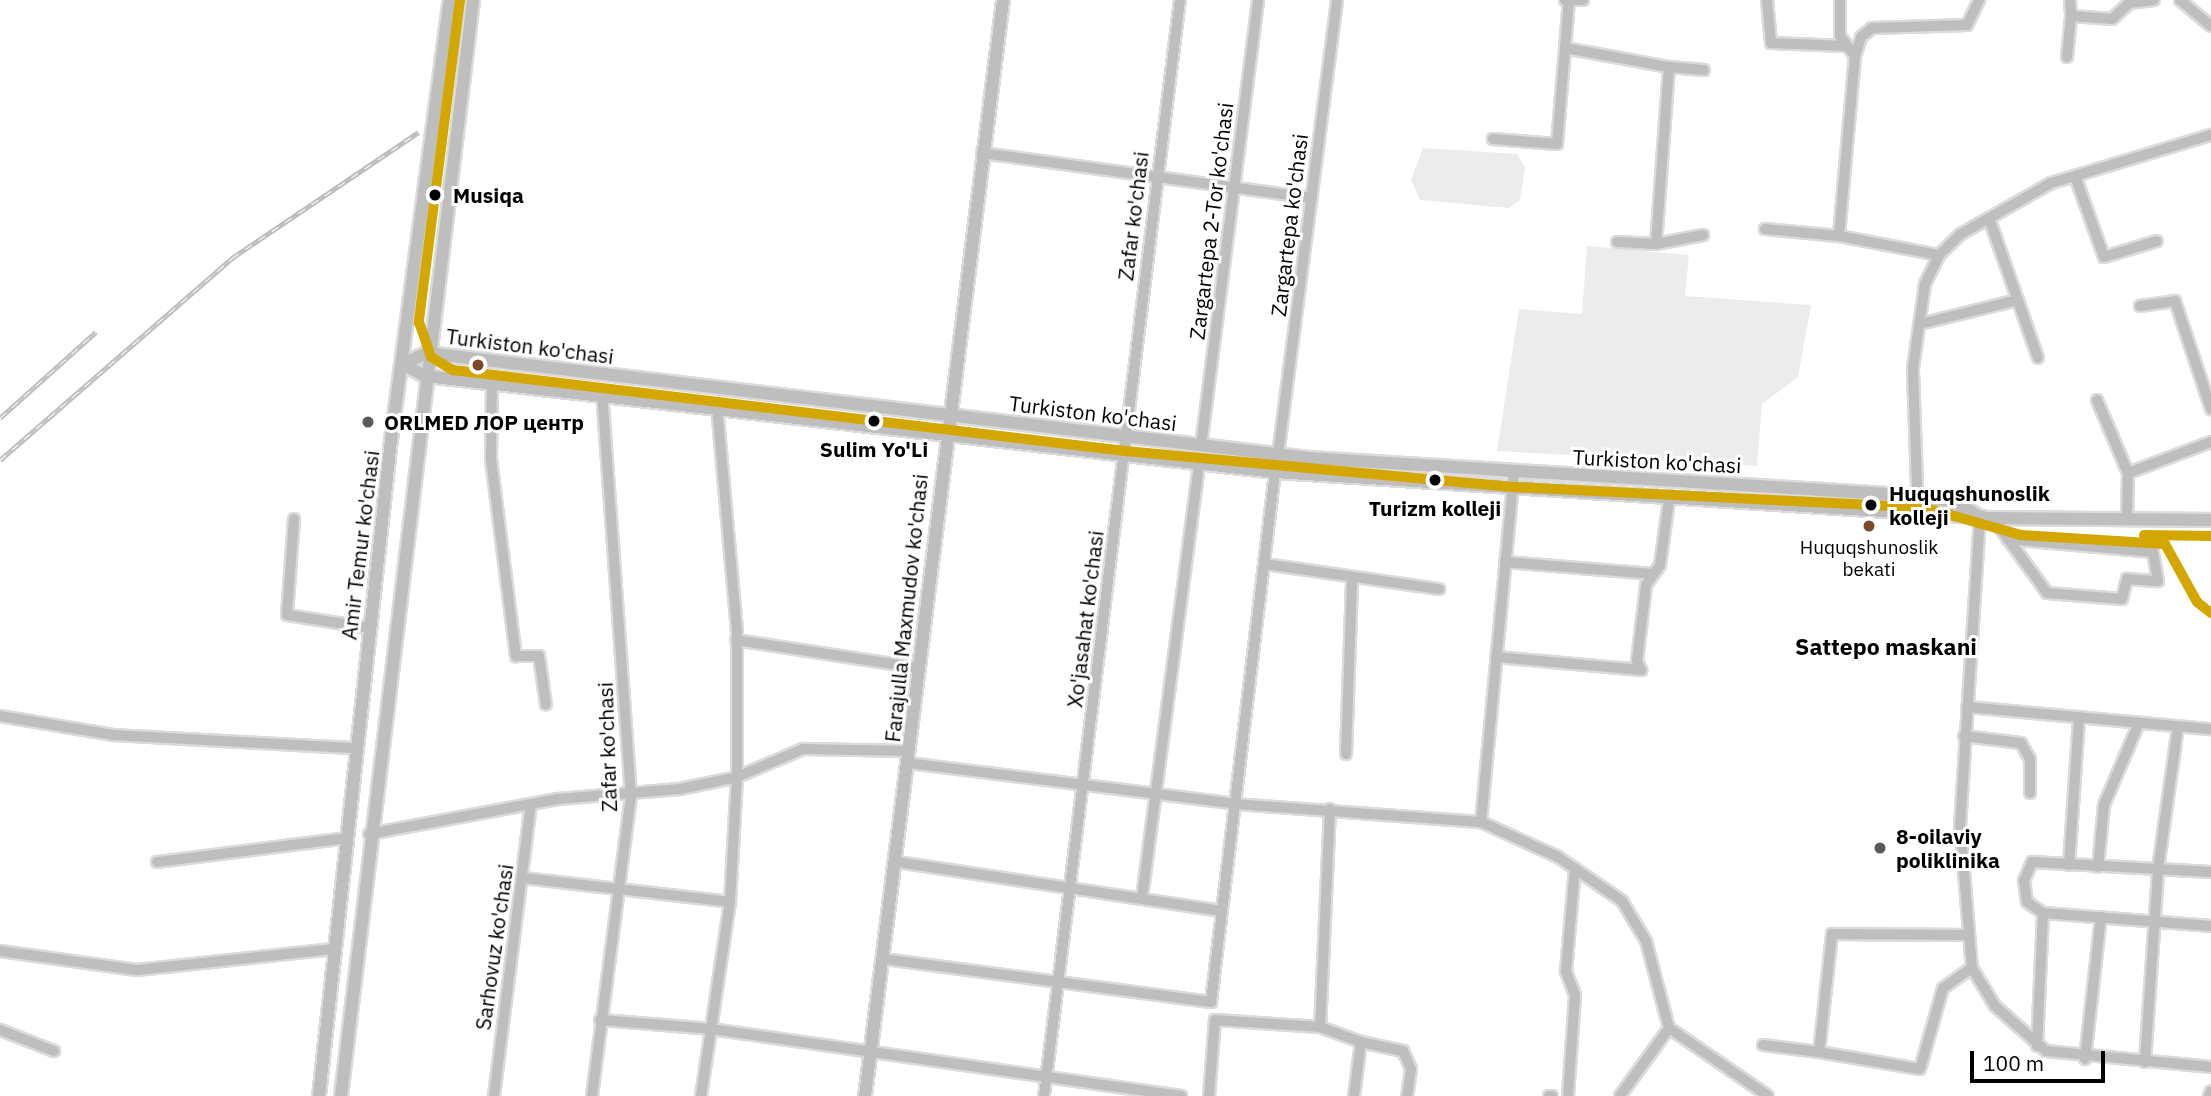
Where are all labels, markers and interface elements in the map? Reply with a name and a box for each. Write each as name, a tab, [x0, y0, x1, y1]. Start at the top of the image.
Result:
street label: Zargartepa 2-Tor ko'chasi	[1184, 101, 1238, 341]
street label: Zargartepa ko'chasi	[1265, 132, 1313, 318]
street label: Zafar ko'chasi	[1113, 150, 1153, 282]
place label: Musiqa	[453, 182, 524, 208]
marker: Musiqa	[423, 183, 447, 207]
street label: Turkiston ko'chasi	[445, 323, 615, 369]
unlabelled marker	[471, 358, 485, 372]
street label: Turkiston ko'chasi	[1008, 390, 1178, 436]
place label: ORLMED ЛОР центр	[384, 409, 584, 435]
marker: Sulim Yo'Li	[862, 409, 886, 433]
marker: ORLMED ЛОР центр	[358, 412, 378, 432]
place label: Sulim Yo'Li	[820, 436, 928, 462]
street label: Turkiston ko'chasi	[1572, 444, 1742, 478]
street label: Amir Temur ko'chasi	[336, 449, 384, 641]
marker: Turizm kolleji	[1423, 468, 1447, 492]
street label: Farajulla Maxmudov ko'chasi	[879, 473, 933, 743]
place label: Huquqshunoslik kolleji	[1889, 480, 2050, 530]
marker: Huquqshunoslik kolleji	[1859, 493, 1883, 517]
place label: Turizm kolleji	[1369, 495, 1501, 521]
marker: Huquqshunoslik bekati	[1862, 519, 1876, 533]
street label: Xo'jasahat ko'chasi	[1062, 529, 1108, 709]
place label: Huquqshunoslik bekati	[1800, 537, 1938, 581]
district label: Sattepo maskani	[1795, 632, 1977, 660]
street label: Zafar ko'chasi	[592, 682, 622, 812]
place label: 8-oilaviy poliklinika	[1896, 823, 2000, 873]
marker: 8-oilaviy poliklinika	[1870, 838, 1890, 858]
street label: Sarhovuz ko'chasi	[470, 862, 518, 1032]
scale bar	[1973, 1036, 2108, 1080]
text: 100 m	[1983, 1049, 2044, 1077]

